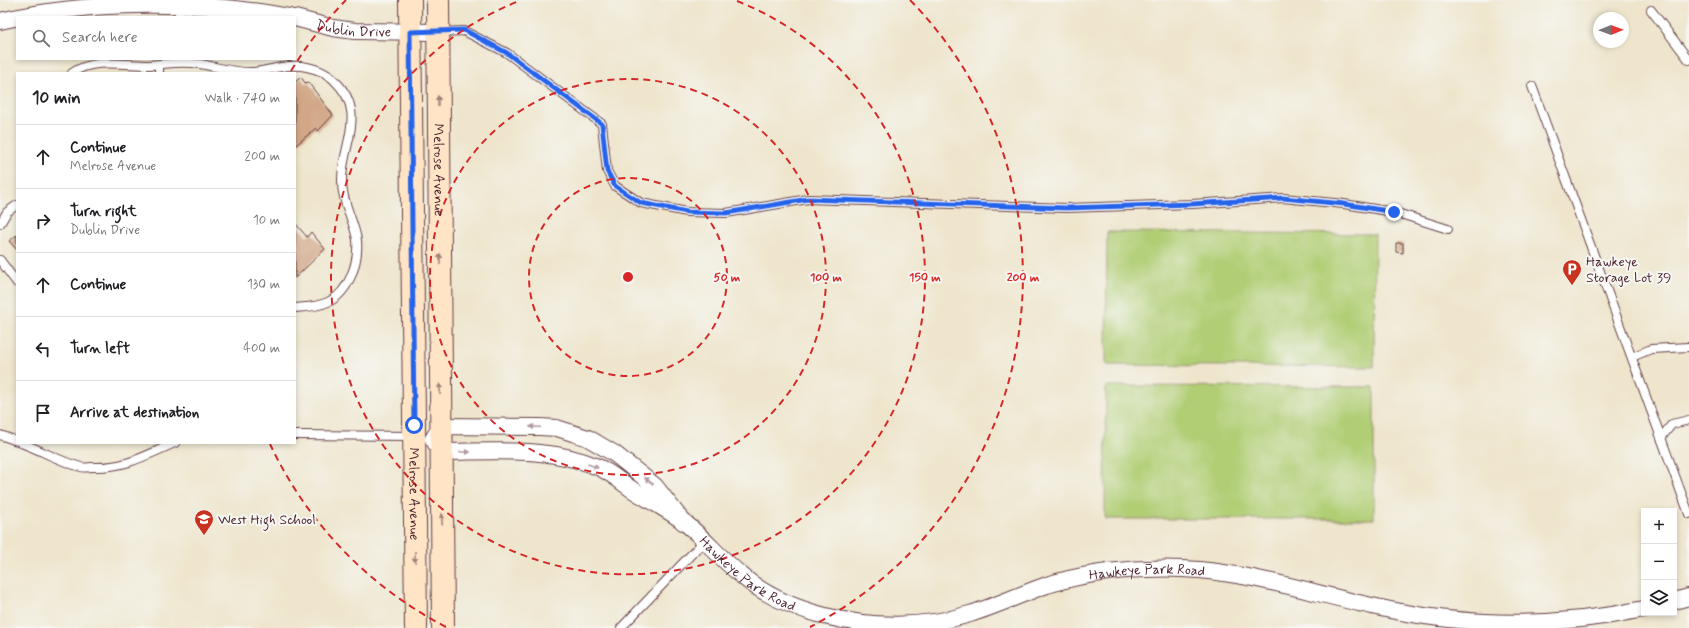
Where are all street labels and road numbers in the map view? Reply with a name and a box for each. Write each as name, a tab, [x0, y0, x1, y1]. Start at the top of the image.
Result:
street label: Dublin Drive	[314, 16, 391, 41]
street label: Melrose Avenue	[429, 124, 448, 216]
street label: Melrose Avenue	[404, 447, 423, 540]
street label: Hawkeye Park Road	[695, 532, 798, 616]
street label: Hawkeye Park Road	[1088, 561, 1206, 585]

